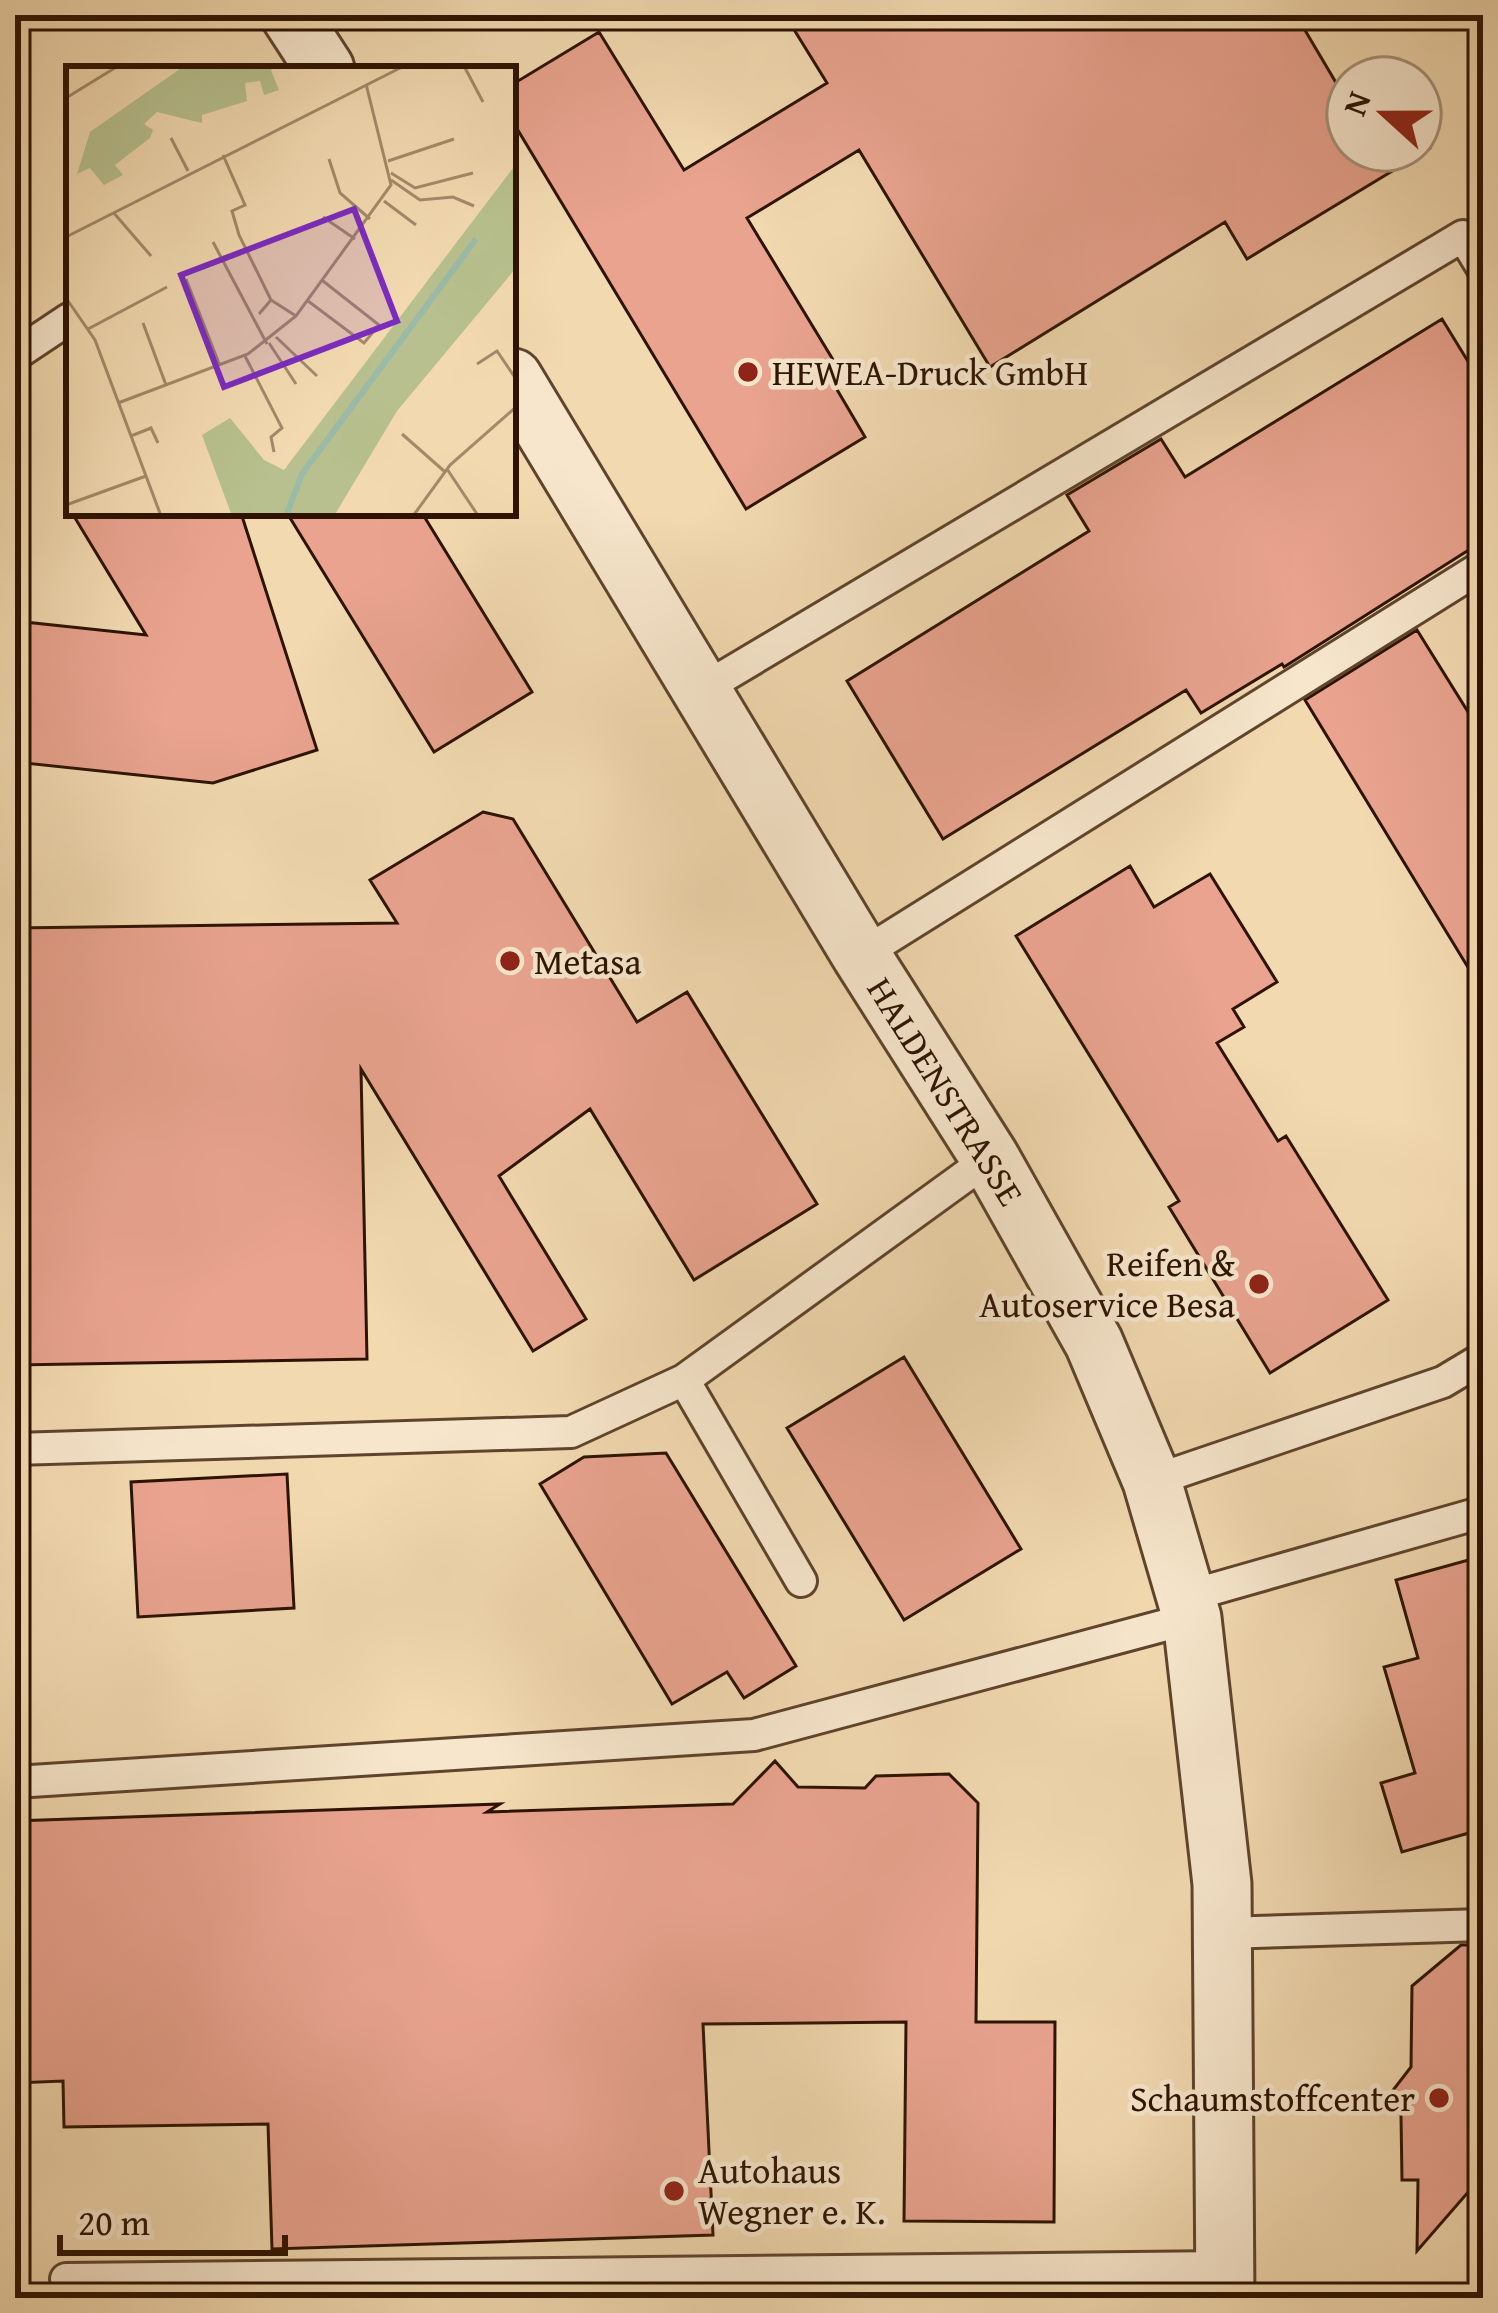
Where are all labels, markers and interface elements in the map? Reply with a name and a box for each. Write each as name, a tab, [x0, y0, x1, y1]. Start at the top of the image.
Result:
north arrow	[1324, 54, 1444, 174]
inset map	[66, 66, 516, 516]
text: N	[1330, 84, 1382, 122]
place label: HEWEA-Druck GmbH	[772, 345, 1088, 398]
marker: HEWEA-Druck GmbH	[735, 359, 761, 385]
place label: Metasa	[534, 934, 641, 987]
marker: Metasa	[497, 948, 523, 974]
street label: HALDENSTRASSE	[855, 966, 1038, 1215]
place label: Reifen & Autoservice Besa	[979, 1236, 1236, 1330]
marker: Reifen & Autoservice Besa	[1246, 1271, 1272, 1297]
place label: Schaumstoffcenter	[1130, 2071, 1415, 2124]
marker: Schaumstoffcenter	[1426, 2085, 1452, 2111]
place label: Autohaus Wegner e. K.	[698, 2143, 885, 2237]
marker: Autohaus Wegner e. K.	[661, 2178, 687, 2204]
scale bar	[60, 2181, 285, 2255]
text: 20 m	[78, 2195, 150, 2248]

